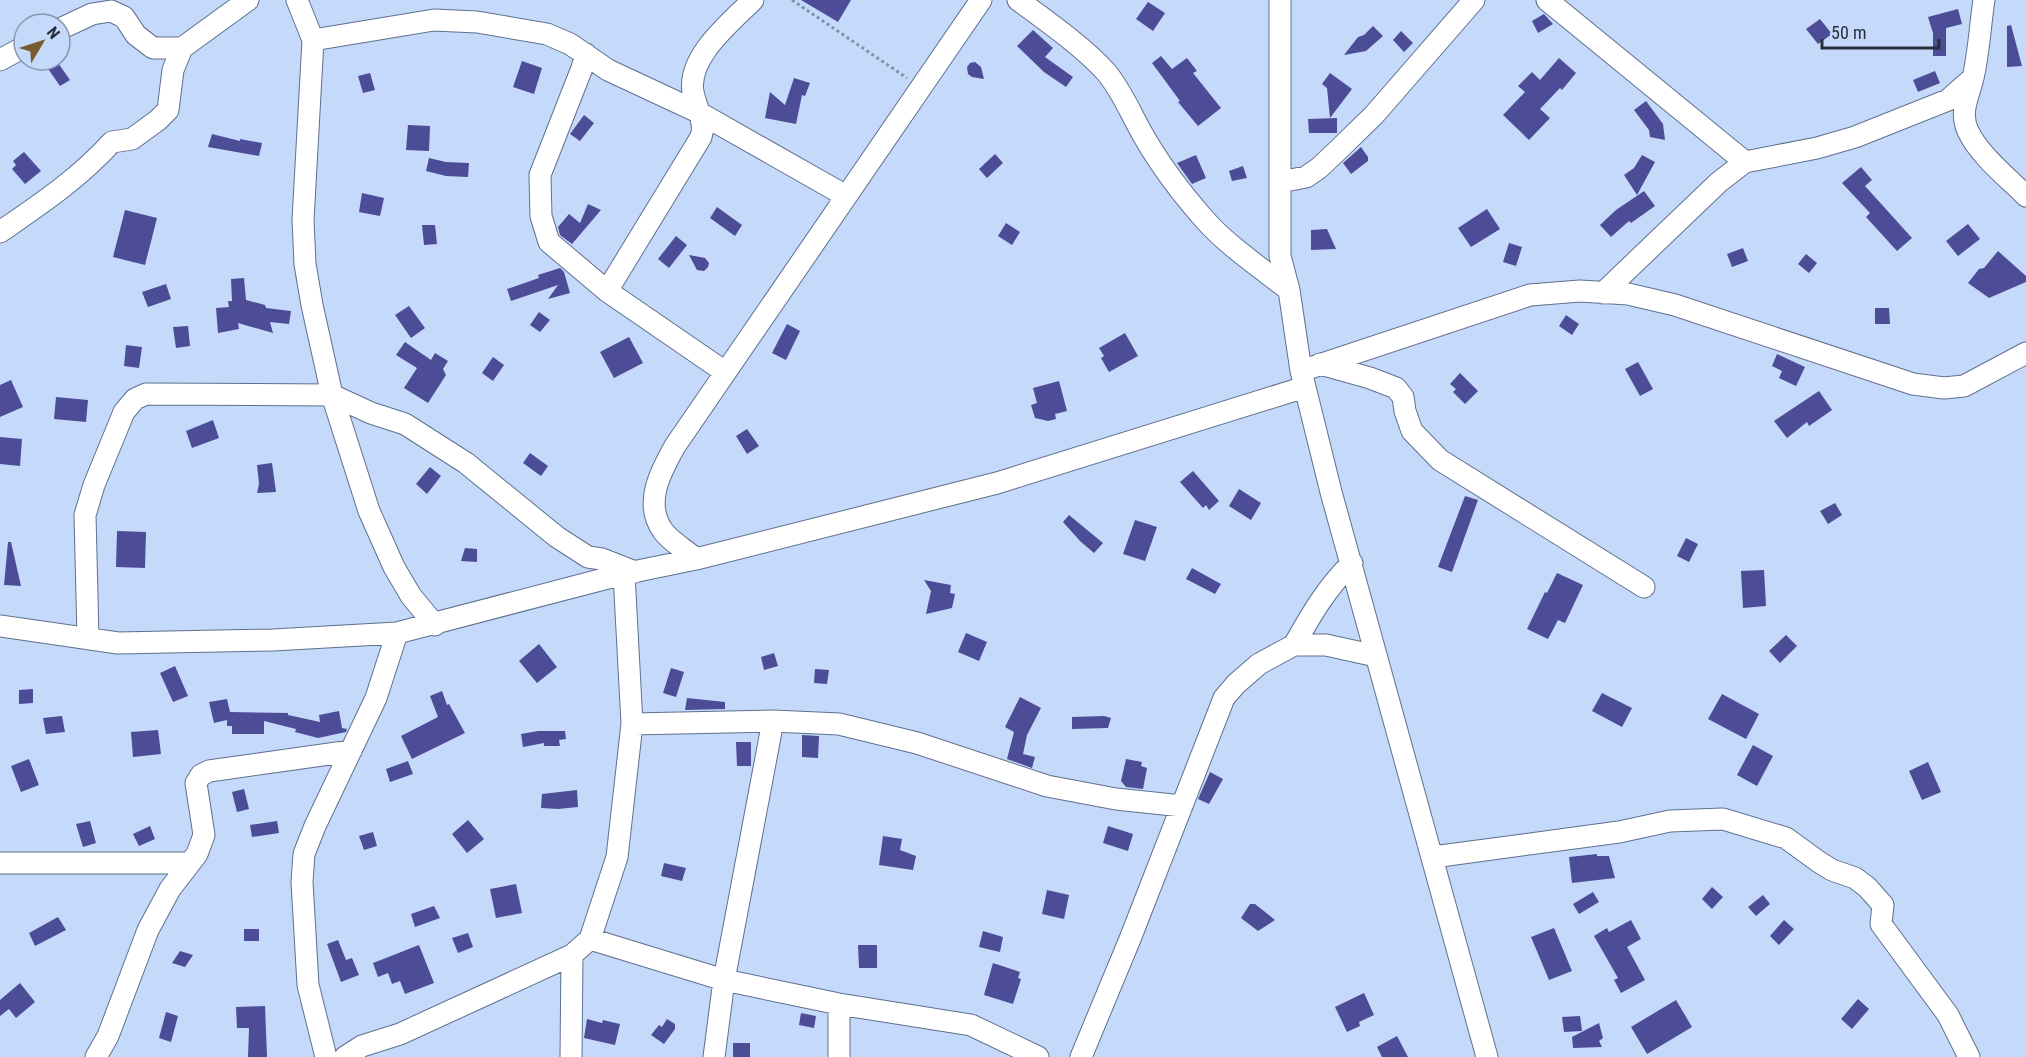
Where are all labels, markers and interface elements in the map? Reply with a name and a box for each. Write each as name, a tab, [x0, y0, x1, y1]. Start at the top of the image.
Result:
north arrow	[12, 12, 72, 72]
scale bar	[1822, 12, 1939, 50]
text: 50 m	[1831, 22, 1866, 43]
text: N	[43, 23, 64, 43]

